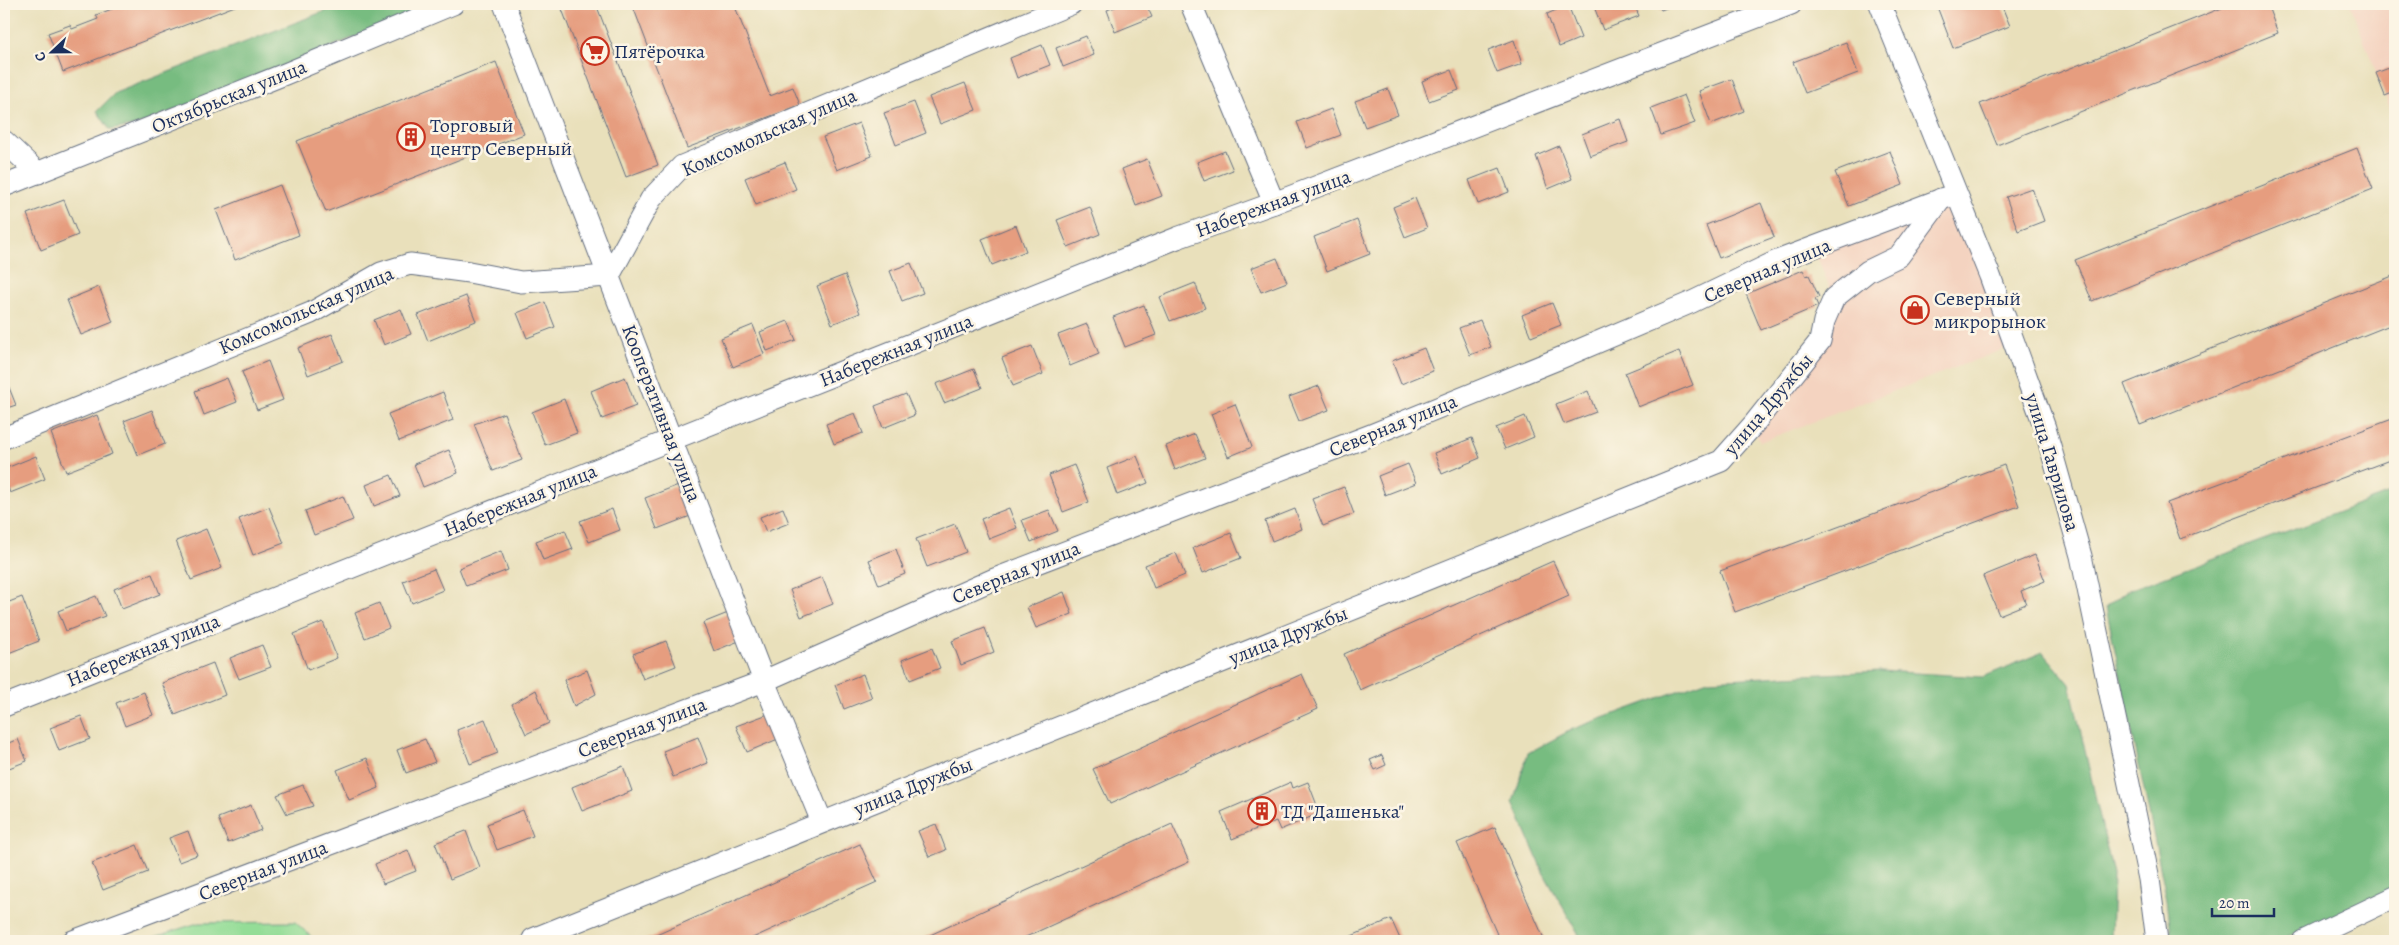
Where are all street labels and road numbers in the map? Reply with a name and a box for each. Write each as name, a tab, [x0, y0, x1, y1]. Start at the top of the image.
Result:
street label: Октябрьская улица	[148, 53, 311, 140]
street label: Комсомольская улица	[677, 81, 862, 183]
street label: Набережная улица	[1192, 163, 1355, 244]
street label: Северная улица	[1699, 231, 1836, 309]
street label: Комсомольская улица	[214, 259, 399, 361]
street label: Набережная улица	[815, 307, 978, 394]
street label: Кооперативная улица	[615, 320, 708, 507]
street label: улица Дружбы	[1717, 347, 1819, 462]
street label: Северная улица	[1325, 387, 1462, 463]
street label: улица Гаврилова	[2018, 389, 2087, 535]
street label: Набережная улица	[439, 457, 602, 544]
street label: Северная улица	[948, 534, 1085, 610]
street label: улица Дружбы	[1224, 599, 1352, 672]
street label: Набережная улица	[62, 607, 225, 694]
street label: Северная улица	[574, 690, 711, 764]
street label: улица Дружбы	[849, 750, 977, 823]
street label: Северная улица	[195, 833, 332, 907]

